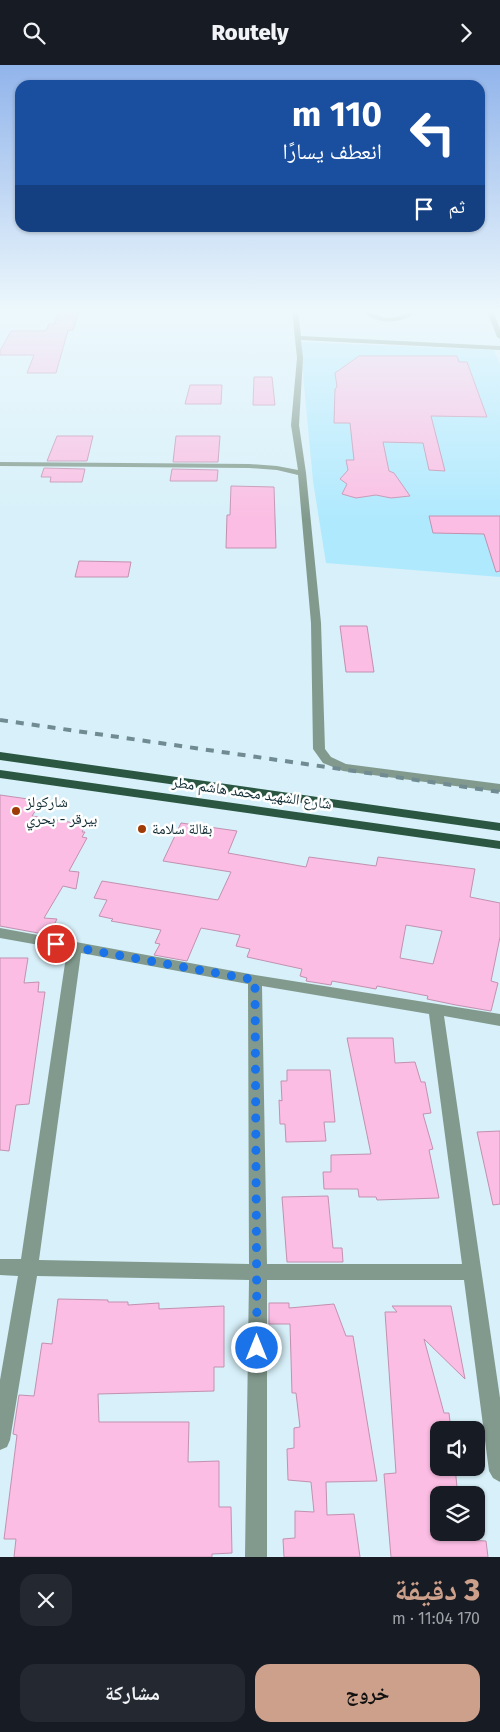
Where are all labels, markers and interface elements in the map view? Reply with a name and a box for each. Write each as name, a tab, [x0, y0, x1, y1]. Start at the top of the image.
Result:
icon: search	[20, 19, 48, 47]
text: Routely	[211, 19, 289, 46]
icon: forward	[452, 19, 480, 47]
text: 110 m	[292, 93, 382, 135]
icon: left	[400, 100, 465, 165]
text: انعطف يسارًا	[283, 138, 382, 165]
icon: arrive	[410, 195, 438, 223]
text: ثم	[448, 195, 465, 218]
street label: شارع الشهيد محمد هاشم مطر	[170, 773, 333, 814]
place label: شاركولز بيرقر - بحري	[25, 793, 97, 831]
marker: شاركولز بيرقر - بحري	[10, 805, 22, 817]
place label: بقالة سلامة	[152, 820, 212, 838]
marker: بقالة سلامة	[136, 823, 148, 835]
pin	[35, 923, 77, 965]
icon: arrive	[42, 930, 70, 958]
position arrow	[230, 1321, 282, 1373]
map controls	[430, 1421, 485, 1541]
button: sound	[430, 1421, 485, 1476]
button: layers	[430, 1486, 485, 1541]
text: 3 دقيقة	[394, 1572, 480, 1608]
button: close	[20, 1574, 72, 1626]
text: 170 m · 11:04	[392, 1609, 480, 1628]
button: مشاركة	[20, 1664, 245, 1722]
button: خروج	[255, 1664, 480, 1722]

